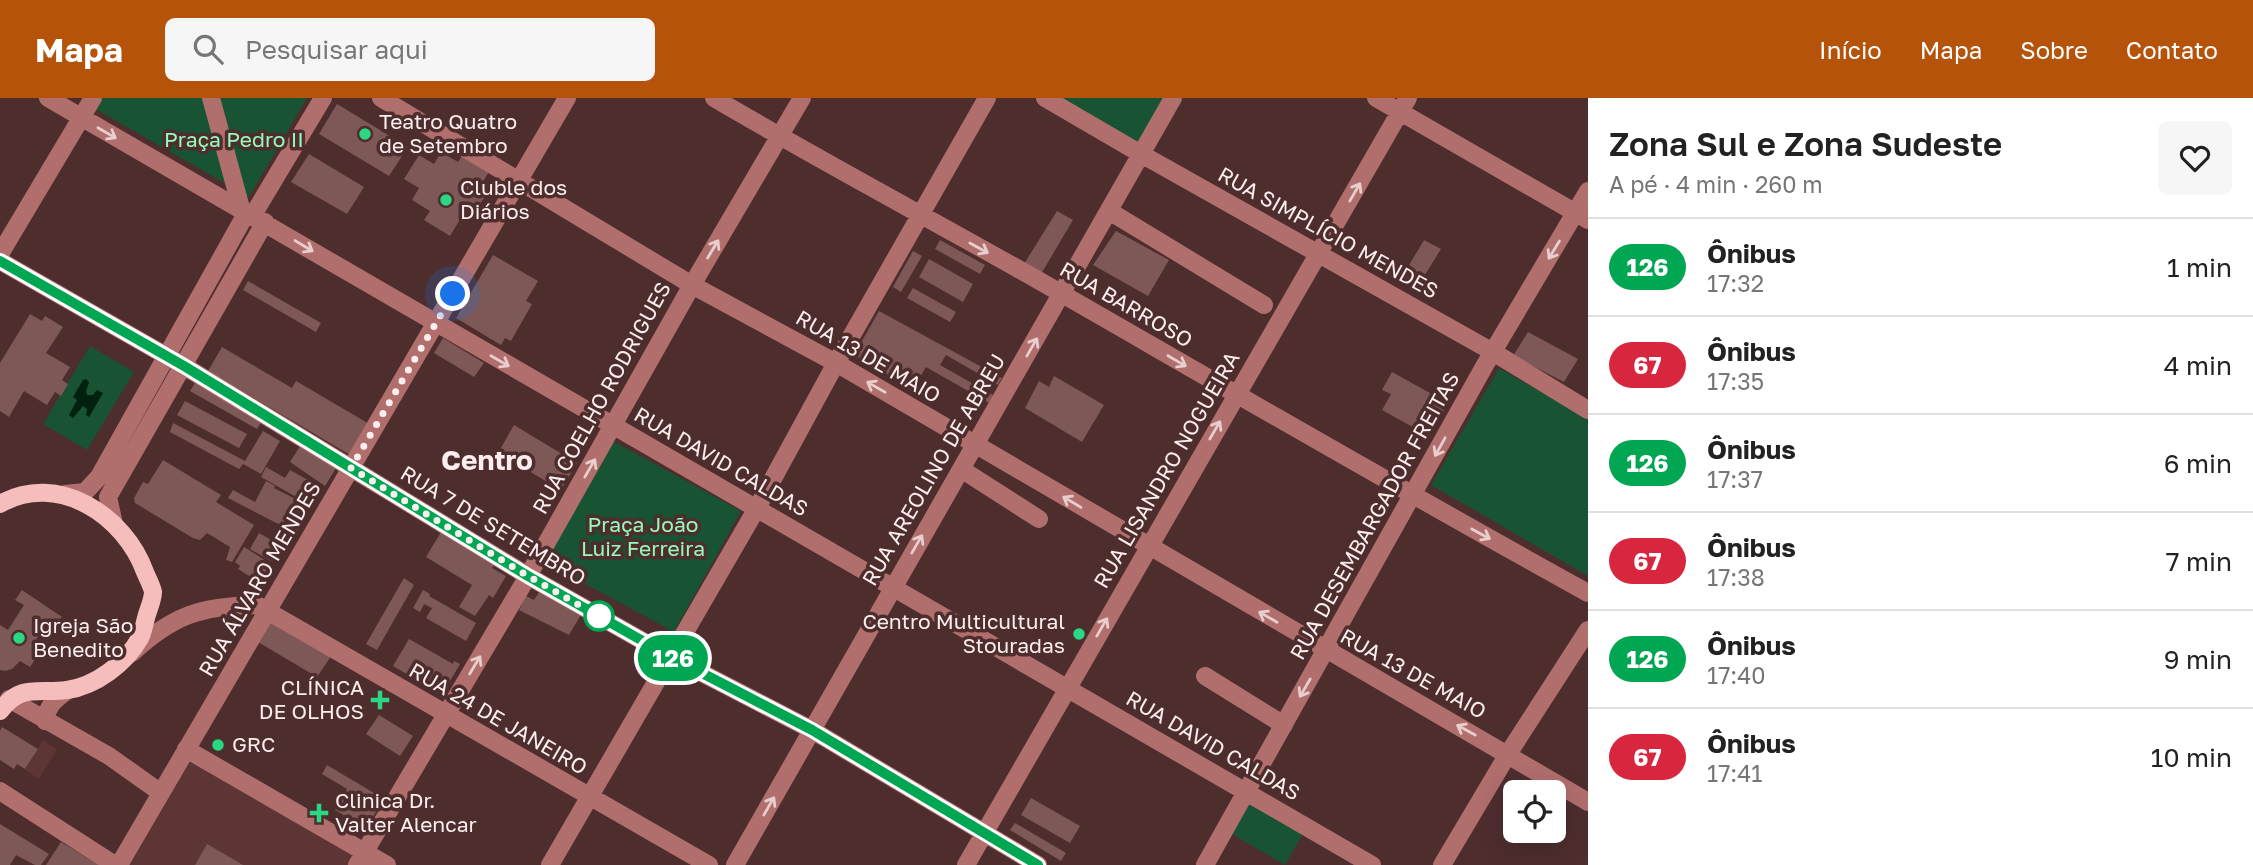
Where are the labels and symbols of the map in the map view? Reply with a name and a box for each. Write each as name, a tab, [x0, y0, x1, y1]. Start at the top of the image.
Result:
place label: Teatro Quatro de Setembro	[379, 108, 517, 158]
one-way arrow	[96, 126, 116, 140]
park label: Praça Pedro II	[164, 126, 304, 152]
marker: Teatro Quatro de Setembro	[357, 126, 373, 142]
street label: RUA SIMPLÍCIO MENDES	[1214, 161, 1443, 304]
place label: Cluble dos Diários	[460, 174, 567, 224]
one-way arrow	[1348, 182, 1362, 202]
marker: Cluble dos Diários	[438, 192, 454, 208]
one-way arrow	[294, 239, 314, 253]
one-way arrow	[707, 239, 721, 259]
one-way arrow	[1546, 239, 1560, 259]
one-way arrow	[969, 242, 989, 256]
street label: RUA BARROSO	[1056, 256, 1197, 353]
your location	[435, 276, 470, 311]
street label: RUA COELHO RODRIGUES	[526, 277, 676, 518]
street label: RUA 13 DE MAIO	[791, 304, 946, 408]
one-way arrow	[1025, 337, 1039, 357]
street label: RUA LISANDRO NOGUEIRA	[1088, 346, 1245, 593]
street label: RUA AREOLINO DE ABREU	[856, 349, 1010, 590]
one-way arrow	[490, 354, 510, 368]
one-way arrow	[1166, 354, 1186, 368]
street label: RUA DESEMBARGADOR FREITAS	[1284, 367, 1464, 664]
one-way arrow	[866, 380, 886, 394]
street label: RUA DAVID CALDAS	[630, 401, 813, 522]
one-way arrow	[1208, 421, 1222, 441]
one-way arrow	[1433, 436, 1446, 457]
district label: Centro	[441, 443, 533, 476]
one-way arrow	[583, 459, 597, 479]
street label: RUA 7 DE SETEMBRO	[396, 460, 591, 591]
street label: RUA ÁLVARO MENDES	[193, 476, 326, 681]
one-way arrow	[1062, 495, 1082, 509]
park label: Praça João Luiz Ferreira	[581, 511, 705, 561]
one-way arrow	[1470, 528, 1491, 541]
one-way arrow	[911, 534, 925, 554]
unlabelled marker	[584, 601, 614, 631]
place label: Centro Multicultural Stouradas	[862, 608, 1065, 658]
one-way arrow	[1259, 610, 1279, 624]
place label: Igreja São Benedito	[33, 612, 133, 662]
one-way arrow	[1095, 618, 1109, 638]
street label: RUA 13 DE MAIO	[1336, 622, 1491, 724]
marker: Centro Multicultural Stouradas	[1071, 626, 1087, 642]
marker: Igreja São Benedito	[11, 630, 27, 646]
line badge: 126	[633, 635, 713, 681]
one-way arrow	[468, 655, 482, 675]
street label: RUA 24 DE JANEIRO	[405, 657, 592, 780]
place label: CLÍNICA DE OLHOS	[259, 674, 364, 724]
one-way arrow	[1298, 678, 1312, 698]
street label: RUA DAVID CALDAS	[1122, 685, 1305, 806]
marker: CLÍNICA DE OLHOS	[370, 690, 390, 710]
one-way arrow	[1456, 723, 1477, 736]
place label: GRC	[232, 731, 275, 757]
marker: GRC	[210, 737, 226, 753]
place label: Clinica Dr. Valter Alencar	[335, 787, 477, 837]
one-way arrow	[762, 796, 776, 816]
marker: Clinica Dr. Valter Alencar	[309, 803, 329, 823]

